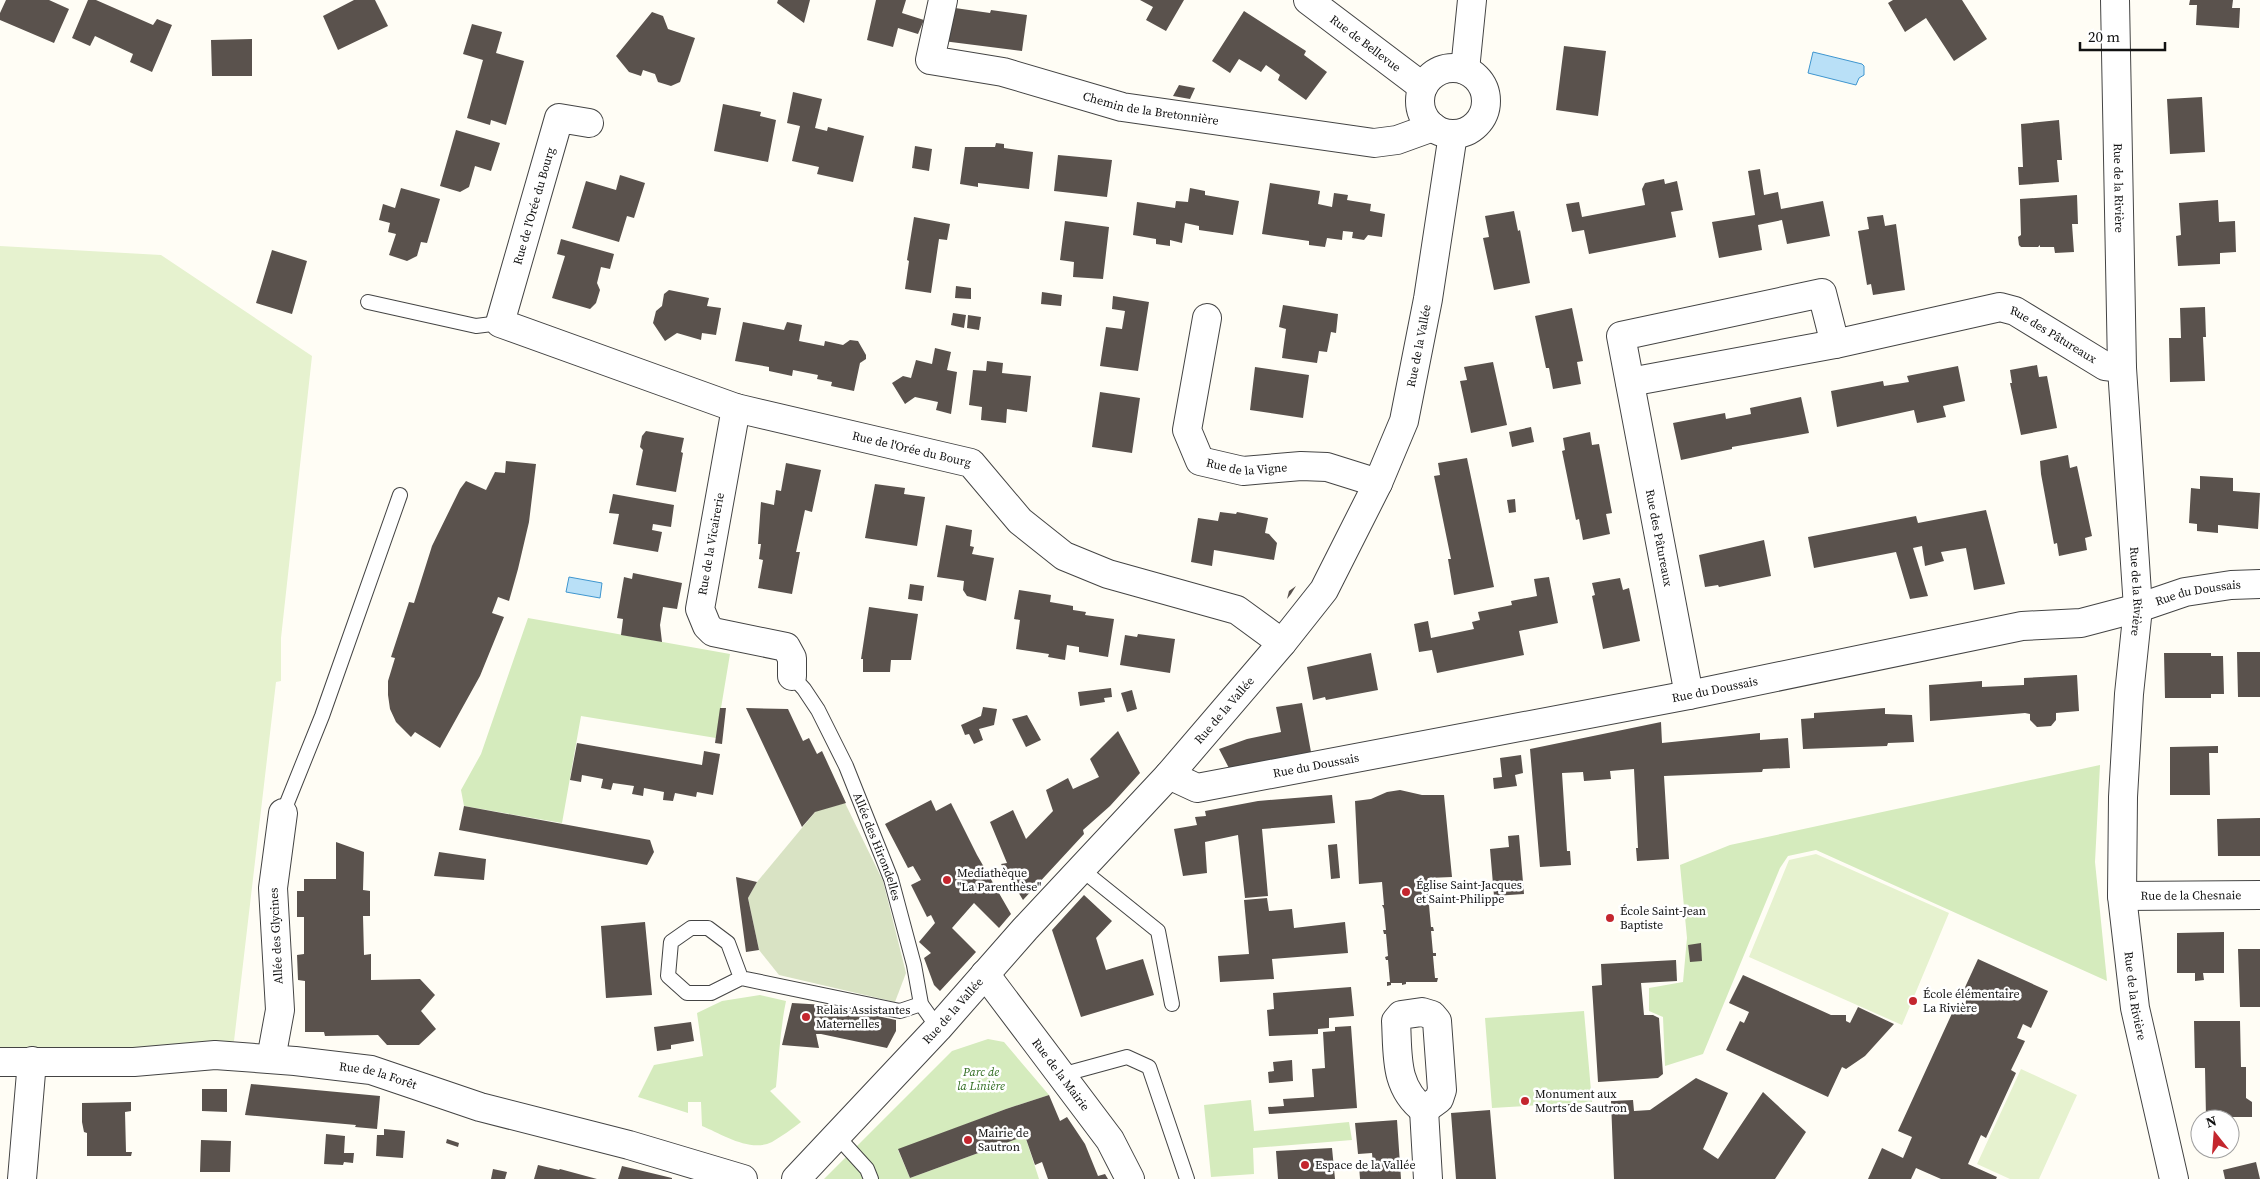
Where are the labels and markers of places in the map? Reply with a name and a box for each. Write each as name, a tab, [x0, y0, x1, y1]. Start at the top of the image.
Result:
place label: Mediathèque "La Parenthèse"	[957, 865, 1041, 895]
marker: Mediathèque "La Parenthèse"	[941, 874, 953, 886]
place label: Église Saint-Jacques et Saint-Philippe	[1416, 877, 1522, 907]
marker: Église Saint-Jacques et Saint-Philippe	[1400, 886, 1412, 898]
place label: École Saint-Jean Baptiste	[1620, 903, 1706, 933]
marker: École Saint-Jean Baptiste	[1604, 912, 1616, 924]
place label: École élémentaire La Rivière	[1923, 986, 2020, 1016]
marker: École élémentaire La Rivière	[1907, 995, 1919, 1007]
place label: Relais Assistantes Maternelles	[816, 1002, 910, 1032]
marker: Relais Assistantes Maternelles	[800, 1011, 812, 1023]
place label: Monument aux Morts de Sautron	[1535, 1086, 1627, 1116]
marker: Monument aux Morts de Sautron	[1519, 1095, 1531, 1107]
place label: Mairie de Sautron	[978, 1125, 1029, 1155]
marker: Mairie de Sautron	[962, 1134, 974, 1146]
place label: Espace de la Vallée	[1315, 1157, 1416, 1173]
marker: Espace de la Vallée	[1299, 1159, 1311, 1171]

